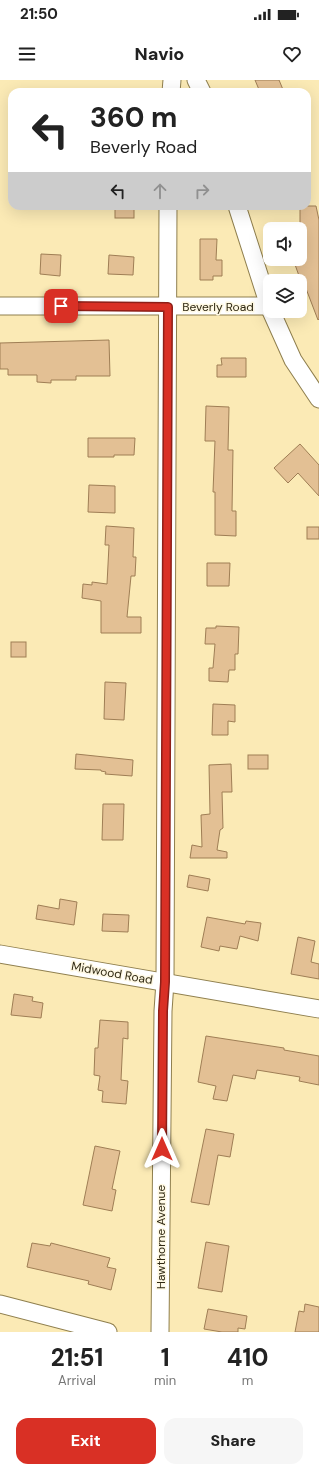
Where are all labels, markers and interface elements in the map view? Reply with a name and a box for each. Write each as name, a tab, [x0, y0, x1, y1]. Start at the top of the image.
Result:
text: 21:50	[20, 4, 58, 24]
text: Navio	[135, 42, 184, 66]
icon: menu	[16, 43, 38, 65]
icon: heart	[281, 43, 303, 65]
text: 360 m	[90, 99, 177, 136]
icon: left	[24, 104, 76, 156]
text: Beverly Road	[90, 135, 197, 159]
icon: left	[107, 180, 129, 202]
icon: ahead	[149, 180, 171, 202]
icon: right	[191, 180, 213, 202]
map controls	[263, 222, 307, 318]
button: sound	[263, 222, 307, 266]
button: layers	[263, 274, 307, 318]
pin	[44, 289, 78, 323]
icon: arrive	[50, 295, 72, 317]
street label: Beverly Road	[182, 299, 254, 315]
street label: Midwood Road	[70, 958, 154, 988]
position arrow	[141, 1128, 183, 1170]
street label: Hawthorne Avenue	[153, 1185, 169, 1289]
text: 21:51	[51, 1342, 103, 1373]
text: 1	[161, 1342, 170, 1373]
text: 410	[227, 1342, 268, 1373]
text: Arrival	[58, 1372, 96, 1389]
text: min	[154, 1372, 176, 1389]
text: m	[242, 1372, 253, 1389]
button: Exit	[16, 1418, 156, 1464]
button: Share	[164, 1418, 303, 1464]

